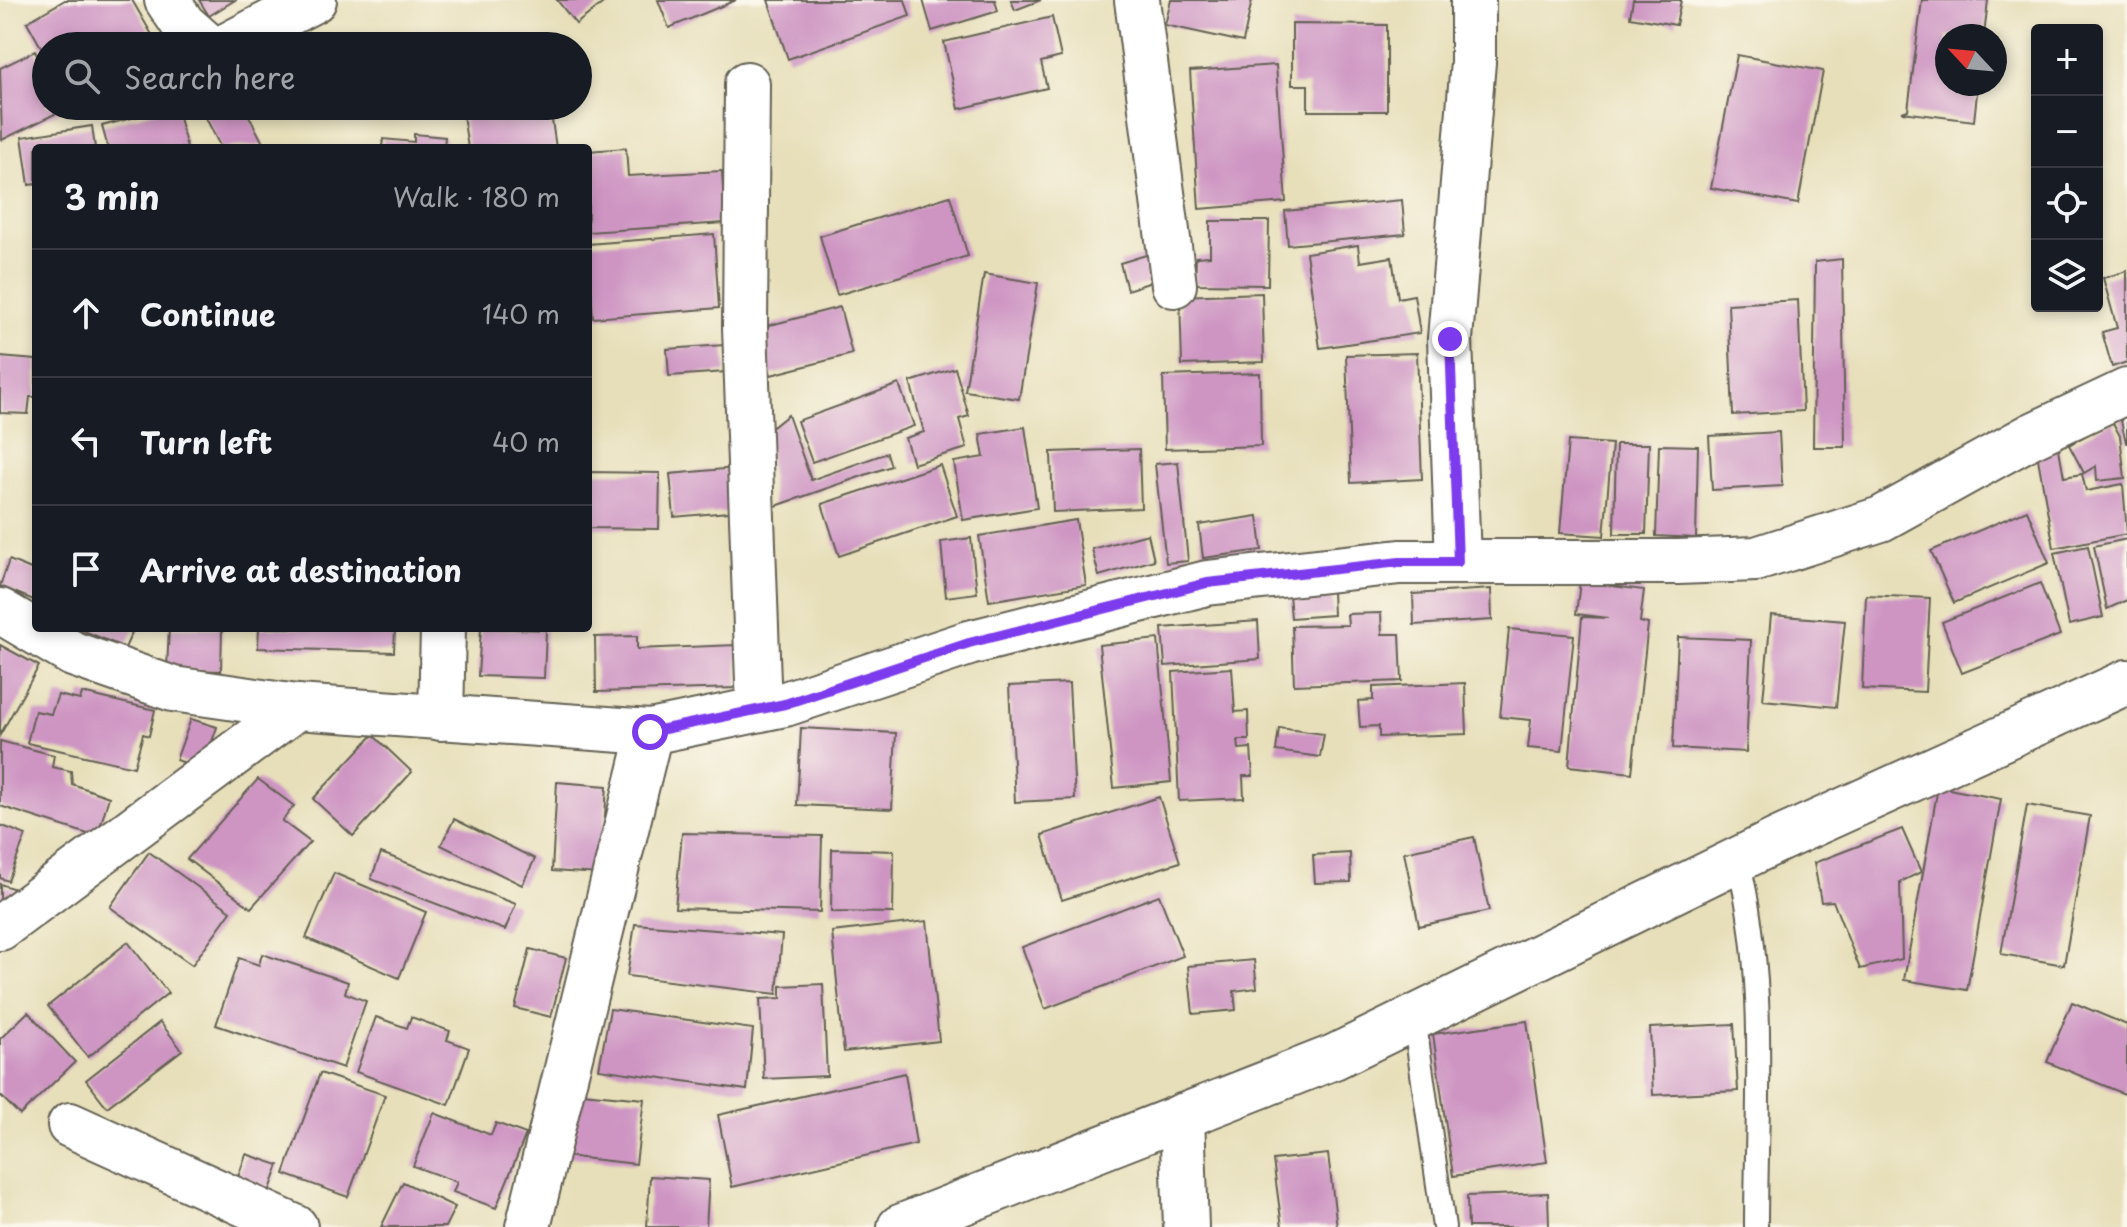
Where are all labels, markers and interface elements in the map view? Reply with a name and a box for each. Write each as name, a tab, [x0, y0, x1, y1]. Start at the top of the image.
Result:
north arrow	[1935, 24, 2007, 96]
map controls	[2031, 24, 2103, 312]
button: +	[2031, 24, 2103, 96]
search box	[32, 32, 592, 120]
icon: search	[60, 54, 104, 98]
text: Search here	[124, 54, 296, 99]
button: −	[2031, 96, 2103, 168]
button: locate	[2031, 168, 2103, 240]
text: 3 min	[64, 170, 160, 222]
text: Walk · 180 m	[393, 177, 560, 216]
button: layers	[2031, 240, 2103, 312]
icon: ahead	[64, 291, 108, 335]
text: Continue	[140, 291, 275, 336]
text: 140 m	[482, 294, 560, 333]
route end	[1432, 321, 1468, 357]
icon: left	[64, 419, 108, 463]
text: Turn left	[140, 419, 272, 464]
text: 40 m	[492, 422, 560, 461]
icon: arrive	[64, 547, 108, 591]
text: Arrive at destination	[140, 547, 462, 592]
route start	[632, 714, 668, 750]

